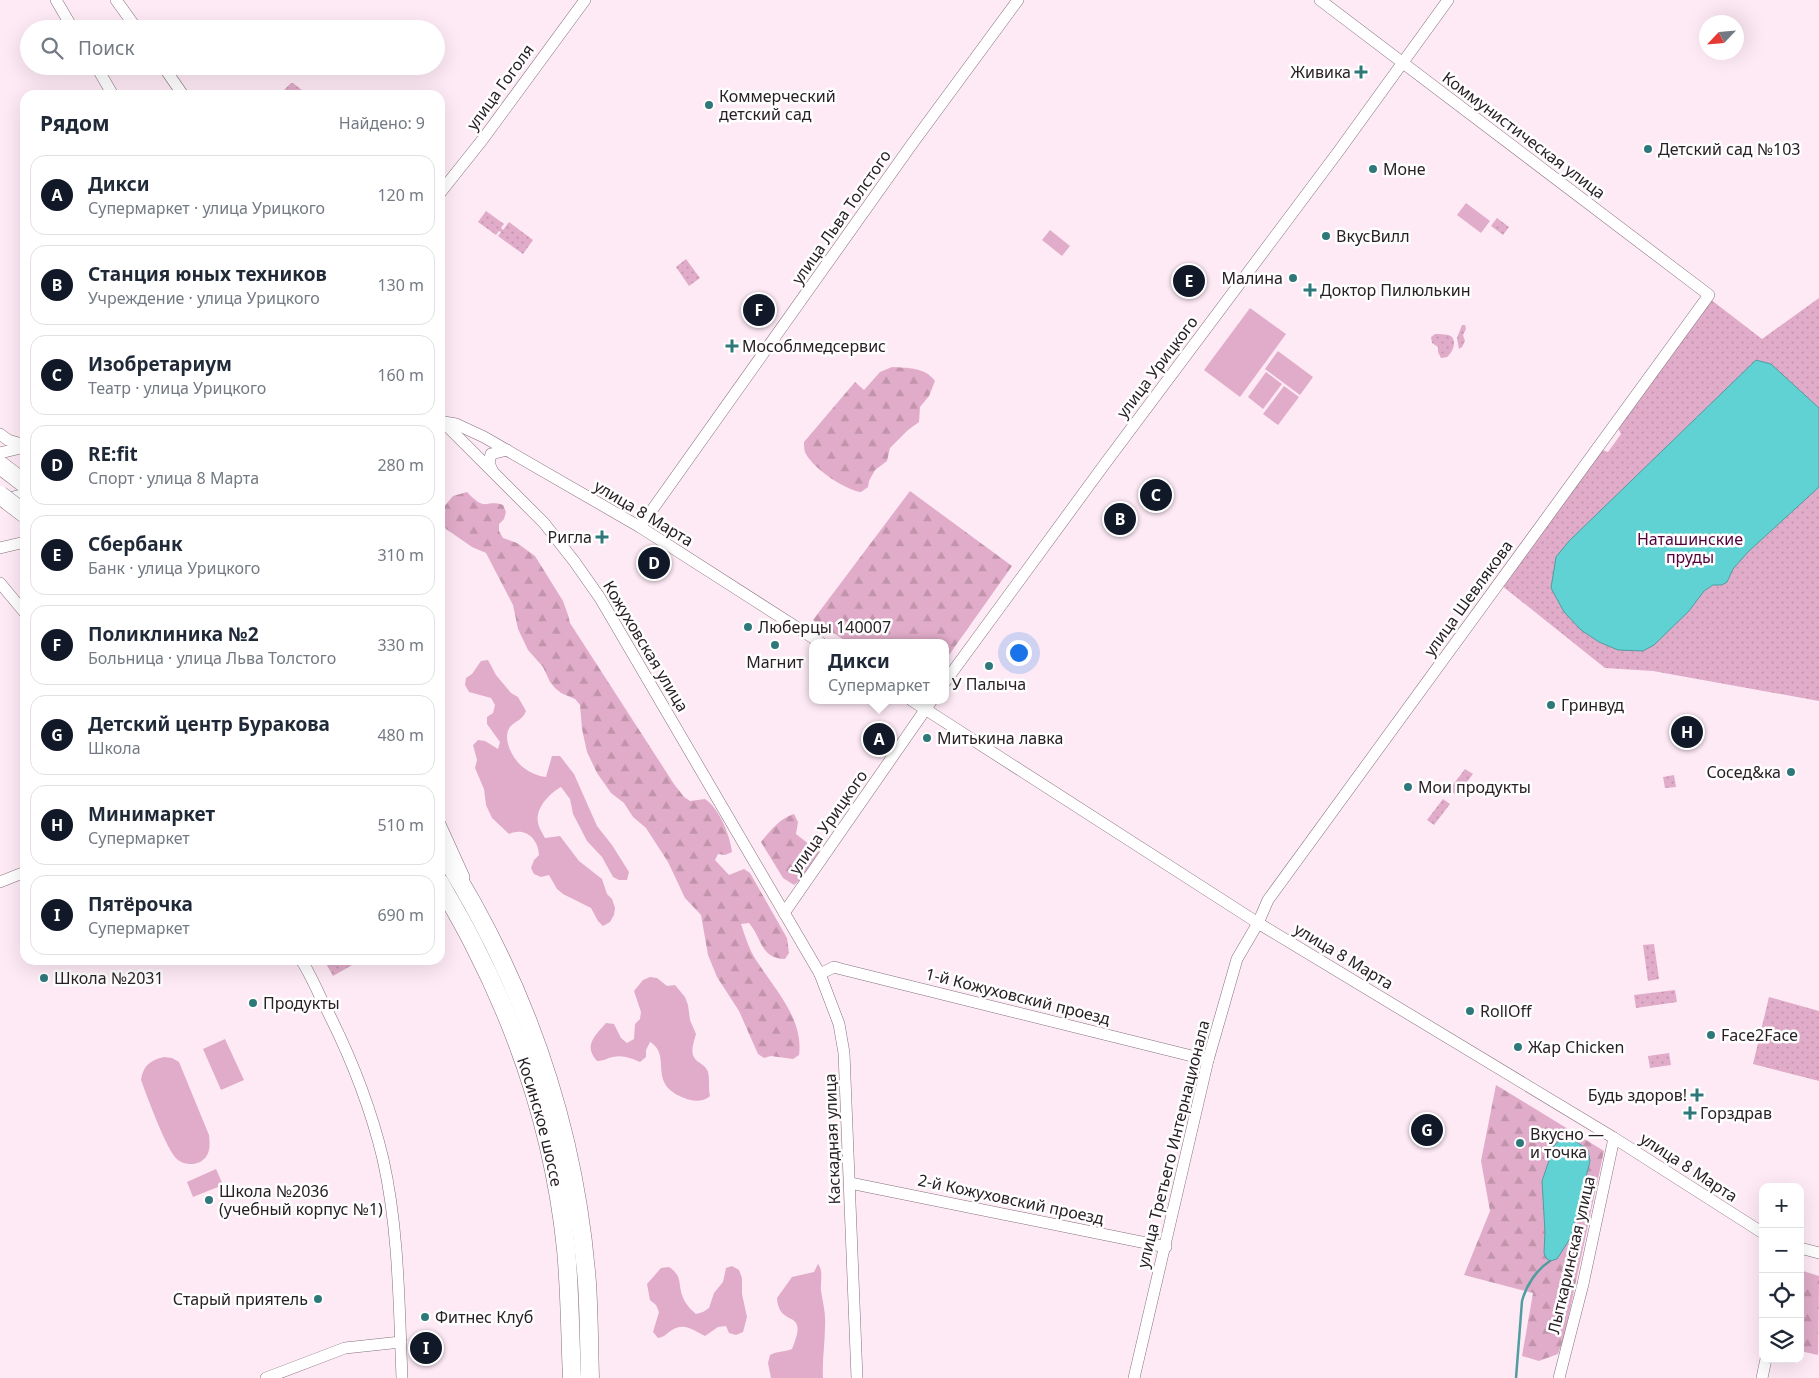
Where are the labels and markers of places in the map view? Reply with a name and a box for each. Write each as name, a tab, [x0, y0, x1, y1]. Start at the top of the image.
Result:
place label: Живика	[1291, 61, 1351, 83]
marker: Живика	[1355, 66, 1367, 78]
place label: Коммерческий детский сад	[719, 85, 836, 125]
marker: Коммерческий детский сад	[703, 99, 715, 111]
place label: Детский сад №103	[1658, 138, 1800, 160]
marker: Детский сад №103	[1642, 143, 1654, 155]
place label: Моне	[1383, 158, 1426, 180]
marker: Моне	[1367, 163, 1379, 175]
place label: ВкусВилл	[1336, 225, 1410, 247]
marker: ВкусВилл	[1320, 230, 1332, 242]
pin: E	[1173, 262, 1205, 300]
place label: Малина	[1222, 267, 1283, 289]
marker: Малина	[1287, 272, 1299, 284]
place label: Доктор Пилюлькин	[1320, 279, 1471, 301]
marker: Доктор Пилюлькин	[1304, 284, 1316, 296]
pin: F	[743, 291, 775, 329]
place label: Мособлмедсервис	[742, 335, 886, 357]
marker: Мособлмедсервис	[726, 340, 738, 352]
pin: C	[1140, 476, 1172, 514]
pin: B	[1104, 500, 1136, 538]
place label: Ригла	[548, 526, 592, 548]
marker: Ригла	[596, 531, 608, 543]
pin: D	[638, 544, 670, 582]
place label: Люберцы 140007	[758, 616, 891, 638]
marker: Люберцы 140007	[742, 621, 754, 633]
marker: Магнит	[769, 639, 781, 651]
place label: Магнит	[746, 651, 804, 673]
marker: У Палыча	[983, 660, 995, 672]
place label: У Палыча	[952, 673, 1026, 695]
place label: Гринвуд	[1561, 694, 1624, 716]
marker: Гринвуд	[1545, 699, 1557, 711]
pin: H	[1671, 713, 1703, 751]
pin: A	[863, 720, 895, 758]
place label: Митькина лавка	[937, 727, 1063, 749]
marker: Митькина лавка	[921, 732, 933, 744]
place label: Сосед&ка	[1706, 761, 1781, 783]
marker: Сосед&ка	[1785, 766, 1797, 778]
place label: Мои продукты	[1418, 776, 1531, 798]
marker: Мои продукты	[1402, 781, 1414, 793]
place label: Школа №2031	[54, 967, 164, 989]
marker: Школа №2031	[38, 972, 50, 984]
place label: Продукты	[263, 992, 340, 1014]
marker: Продукты	[247, 997, 259, 1009]
place label: RollOff	[1480, 1000, 1532, 1022]
marker: RollOff	[1464, 1005, 1476, 1017]
place label: Face2Face	[1721, 1024, 1798, 1046]
marker: Face2Face	[1705, 1029, 1717, 1041]
place label: Жар Chicken	[1528, 1036, 1624, 1058]
marker: Жар Chicken	[1512, 1041, 1524, 1053]
place label: Будь здоров!	[1588, 1084, 1687, 1106]
marker: Будь здоров!	[1691, 1089, 1703, 1101]
place label: Горздрав	[1700, 1102, 1772, 1124]
marker: Горздрав	[1684, 1107, 1696, 1119]
pin: G	[1411, 1111, 1443, 1149]
place label: Вкусно — и точка	[1530, 1123, 1604, 1163]
marker: Вкусно — и точка	[1514, 1137, 1526, 1149]
place label: Школа №2036 (учебный корпус №1)	[219, 1180, 383, 1220]
marker: Школа №2036 (учебный корпус №1)	[203, 1194, 215, 1206]
place label: Старый приятель	[173, 1288, 308, 1310]
marker: Старый приятель	[312, 1293, 324, 1305]
place label: Фитнес Клуб	[435, 1306, 533, 1328]
marker: Фитнес Клуб	[419, 1311, 431, 1323]
pin: I	[410, 1329, 442, 1367]

